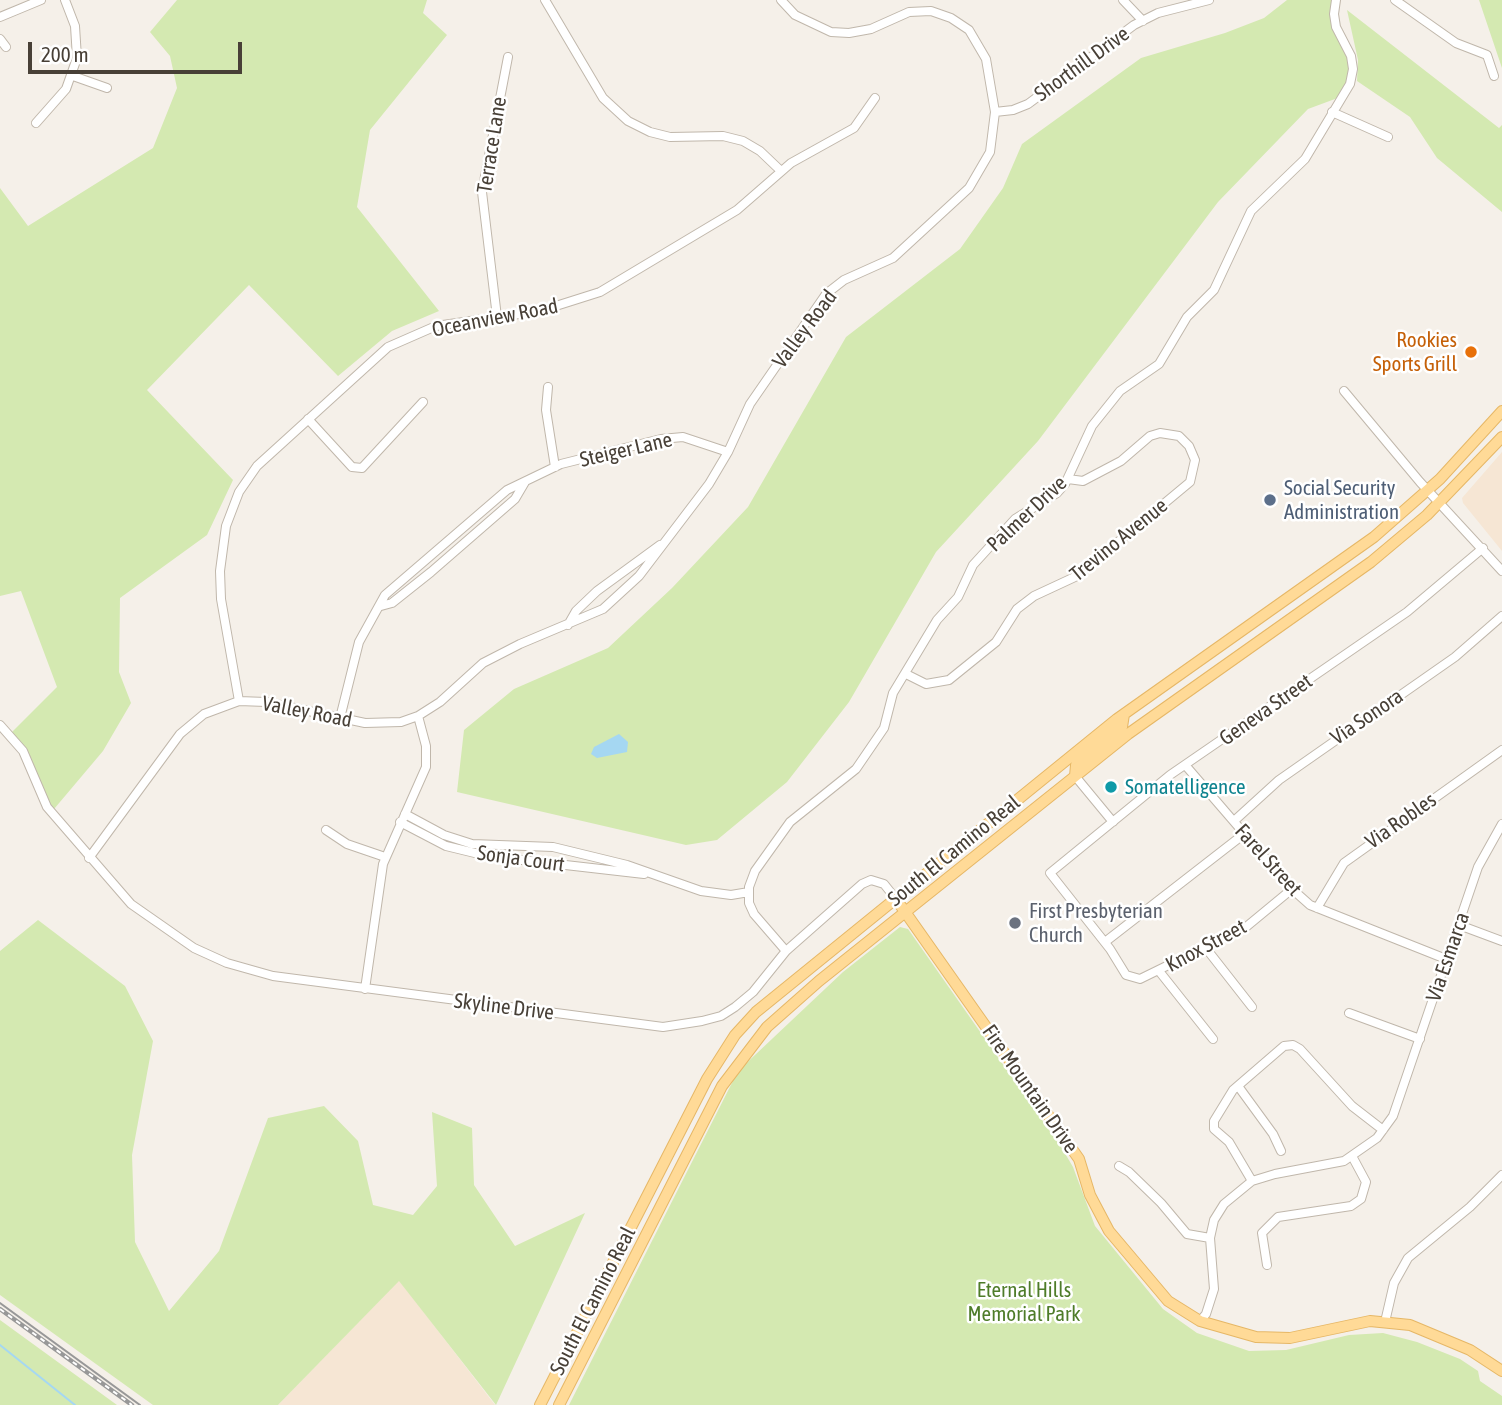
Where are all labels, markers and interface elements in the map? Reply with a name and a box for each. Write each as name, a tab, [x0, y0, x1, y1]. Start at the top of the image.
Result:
street label: Shorthill Drive	[1030, 21, 1134, 107]
scale bar	[32, 28, 245, 72]
text: 200 m	[41, 42, 89, 66]
street label: Terrace Lane	[472, 95, 512, 195]
street label: Valley Road	[767, 285, 843, 373]
street label: Oceanview Road	[430, 293, 560, 343]
place label: Rookies Sports Grill	[1373, 327, 1457, 377]
marker: Rookies Sports Grill	[1463, 344, 1479, 360]
street label: Steiger Lane	[577, 427, 675, 473]
street label: Palmer Drive	[982, 471, 1072, 557]
place label: Social Security Administration	[1284, 475, 1399, 525]
marker: Social Security Administration	[1262, 492, 1278, 508]
street label: Trevino Avenue	[1065, 493, 1173, 587]
street label: Geneva Street	[1215, 669, 1317, 751]
street label: Via Sonora	[1326, 684, 1408, 750]
street label: Valley Road	[260, 691, 354, 733]
place label: Somatelligence	[1125, 774, 1246, 800]
marker: Somatelligence	[1103, 779, 1119, 795]
street label: Via Robles	[1361, 788, 1441, 854]
street label: South El Camino Real	[883, 790, 1025, 912]
street label: Farel Street	[1229, 819, 1307, 901]
street label: Sonja Court	[476, 840, 566, 878]
place label: First Presbyterian Church	[1029, 898, 1163, 948]
street label: Via Esmarca	[1421, 909, 1475, 1005]
street label: Knox Street	[1161, 914, 1251, 978]
marker: First Presbyterian Church	[1007, 915, 1023, 931]
street label: Skyline Drive	[453, 988, 555, 1026]
street label: Fire Mountain Drive	[976, 1020, 1084, 1158]
street label: South El Camino Real	[545, 1223, 641, 1379]
park label: Eternal Hills Memorial Park	[968, 1277, 1080, 1327]

